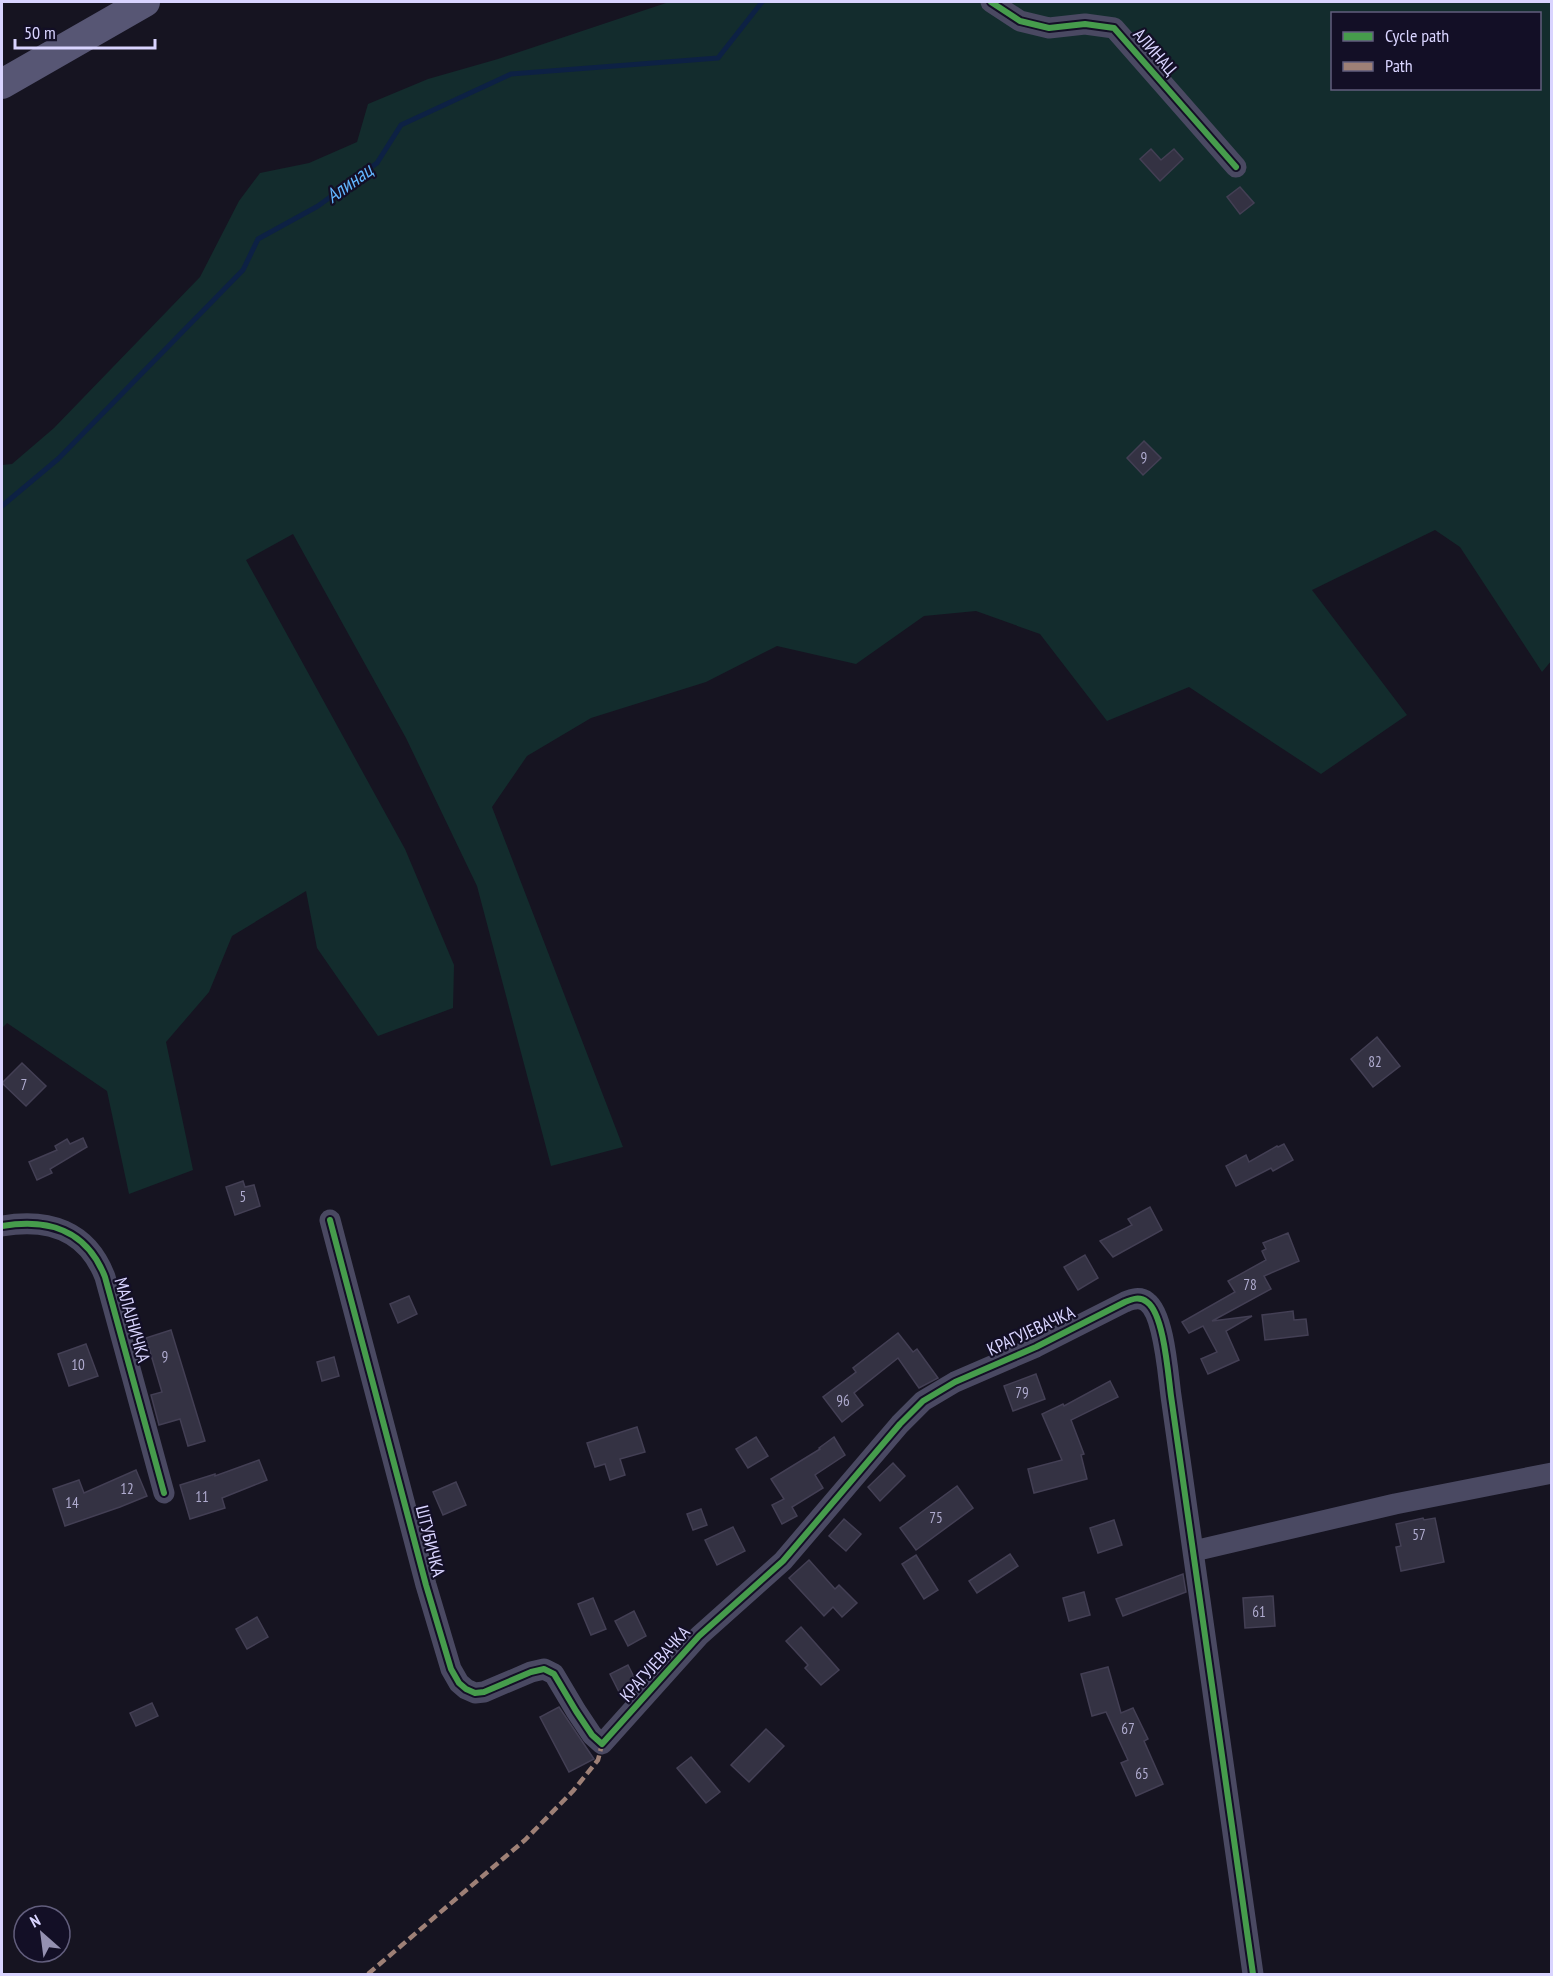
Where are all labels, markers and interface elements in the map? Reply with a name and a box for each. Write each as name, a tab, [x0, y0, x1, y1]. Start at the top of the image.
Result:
scale bar	[15, 12, 154, 50]
legend	[1331, 12, 1541, 90]
text: 50 m	[24, 21, 56, 44]
street label: АЛИНАЦ	[1129, 23, 1182, 80]
text: Cycle path	[1385, 24, 1449, 47]
text: Path	[1385, 54, 1413, 77]
water label: Алинац	[320, 157, 379, 209]
house number: 9	[1141, 448, 1147, 467]
house number: 82	[1368, 1052, 1382, 1071]
house number: 7	[21, 1075, 27, 1094]
house number: 5	[240, 1187, 246, 1206]
street label: МАЛАЈНИЧКА	[109, 1275, 156, 1365]
house number: 78	[1243, 1275, 1257, 1294]
street label: КРАГУЈЕВАЧКА	[983, 1300, 1079, 1361]
house number: 9	[162, 1347, 168, 1366]
house number: 10	[71, 1355, 85, 1374]
house number: 79	[1015, 1383, 1029, 1402]
house number: 96	[836, 1391, 850, 1410]
house number: 12	[120, 1479, 134, 1498]
house number: 11	[195, 1487, 209, 1506]
house number: 14	[65, 1493, 79, 1512]
street label: ШТУБИЧКА	[411, 1503, 451, 1579]
house number: 75	[929, 1508, 943, 1527]
house number: 57	[1412, 1525, 1426, 1544]
house number: 61	[1252, 1602, 1266, 1621]
street label: КРАГУЈЕВАЧКА	[615, 1621, 695, 1706]
house number: 67	[1121, 1719, 1135, 1738]
house number: 65	[1135, 1764, 1149, 1783]
north arrow	[12, 1904, 72, 1964]
text: N	[26, 1910, 43, 1932]

